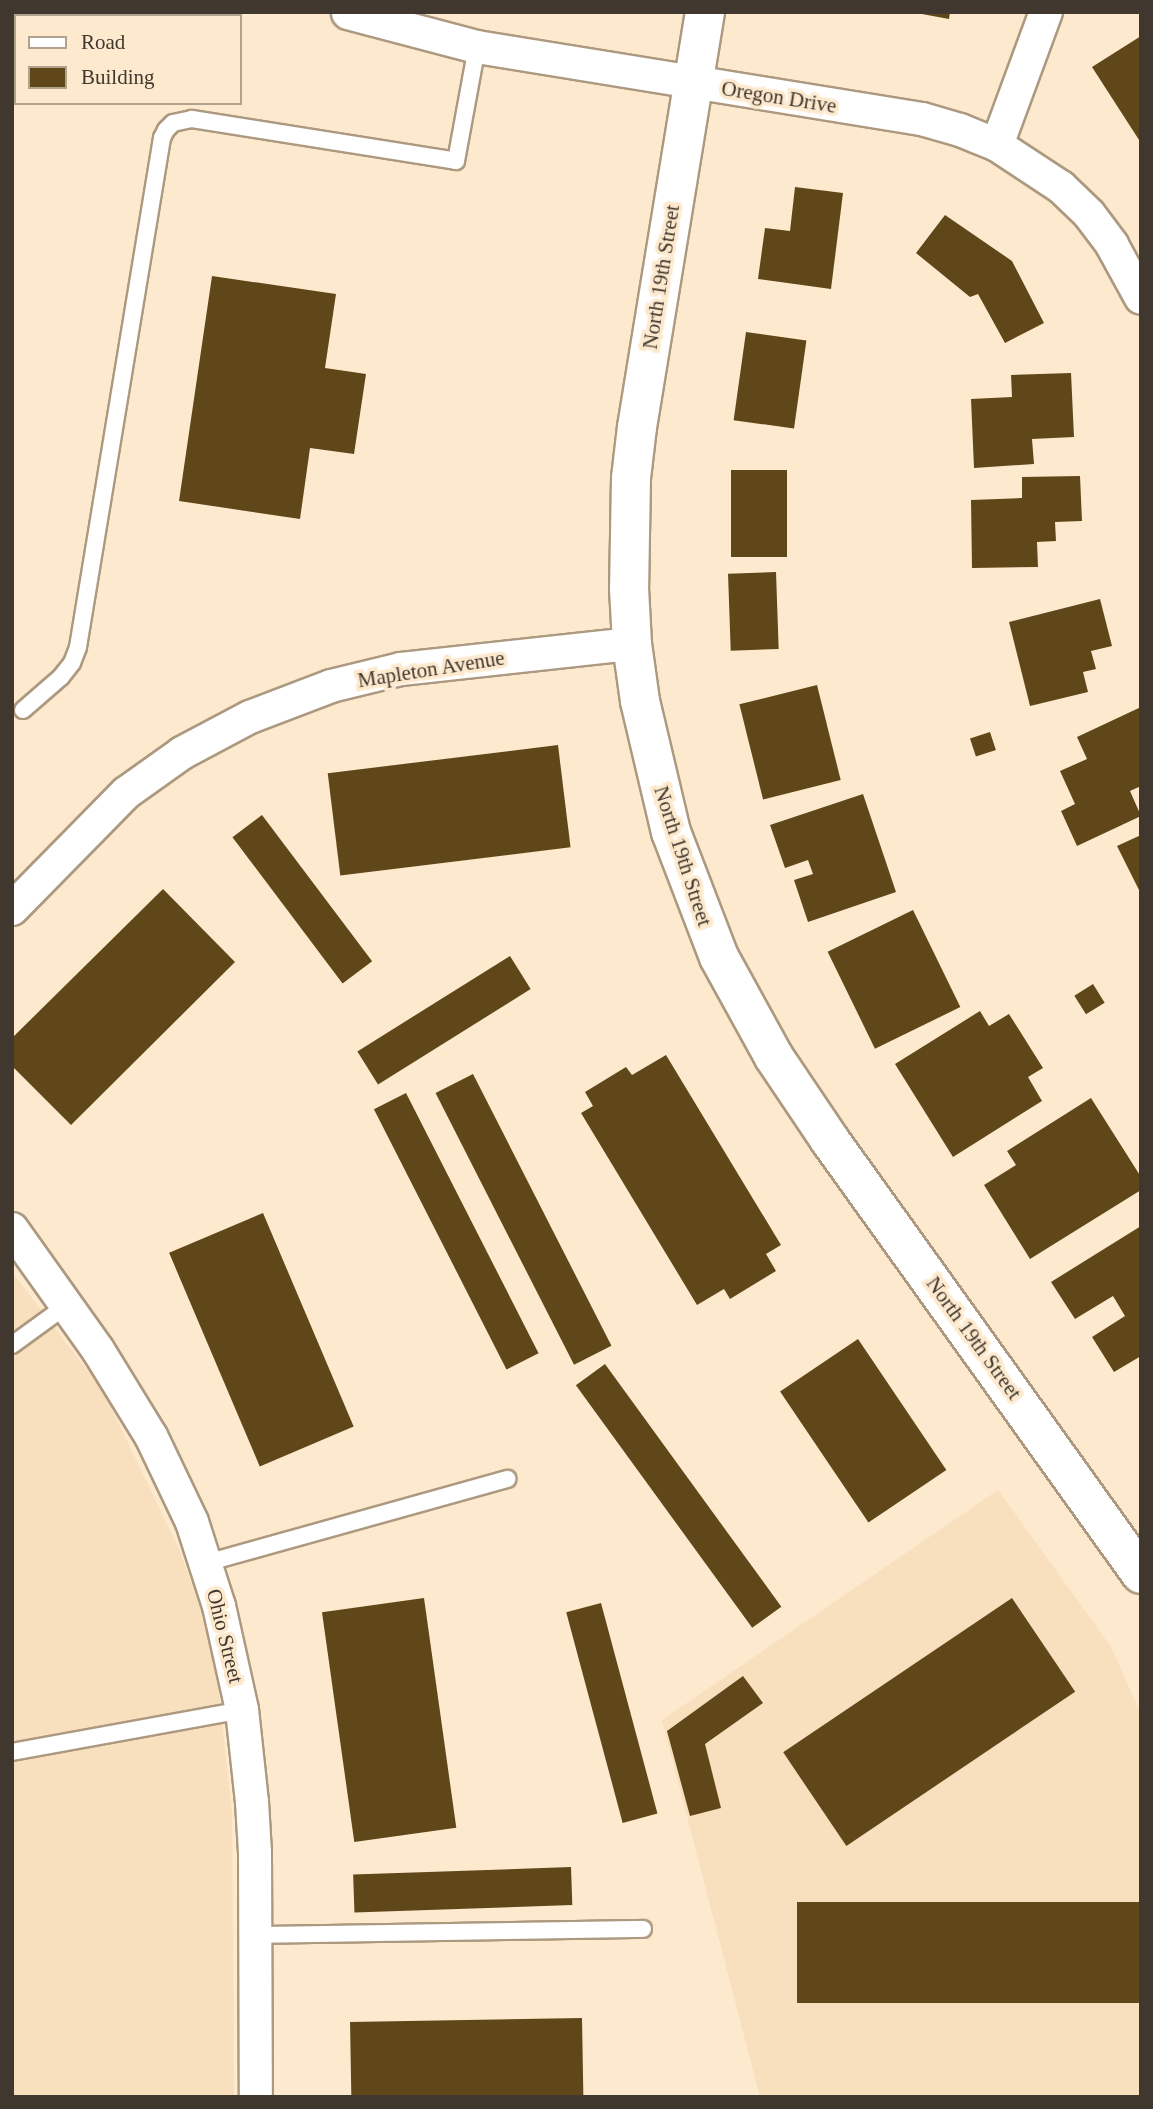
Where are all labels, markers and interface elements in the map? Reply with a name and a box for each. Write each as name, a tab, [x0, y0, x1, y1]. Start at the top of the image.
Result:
legend	[14, 14, 242, 105]
text: Road	[81, 30, 125, 54]
text: Building	[81, 65, 155, 89]
street label: Oregon Drive	[720, 75, 838, 119]
street label: North 19th Street	[637, 203, 685, 351]
street label: Mapleton Avenue	[355, 645, 507, 693]
street label: North 19th Street	[648, 783, 718, 929]
street label: North 19th Street	[921, 1272, 1027, 1404]
street label: Ohio Street	[201, 1586, 249, 1686]

